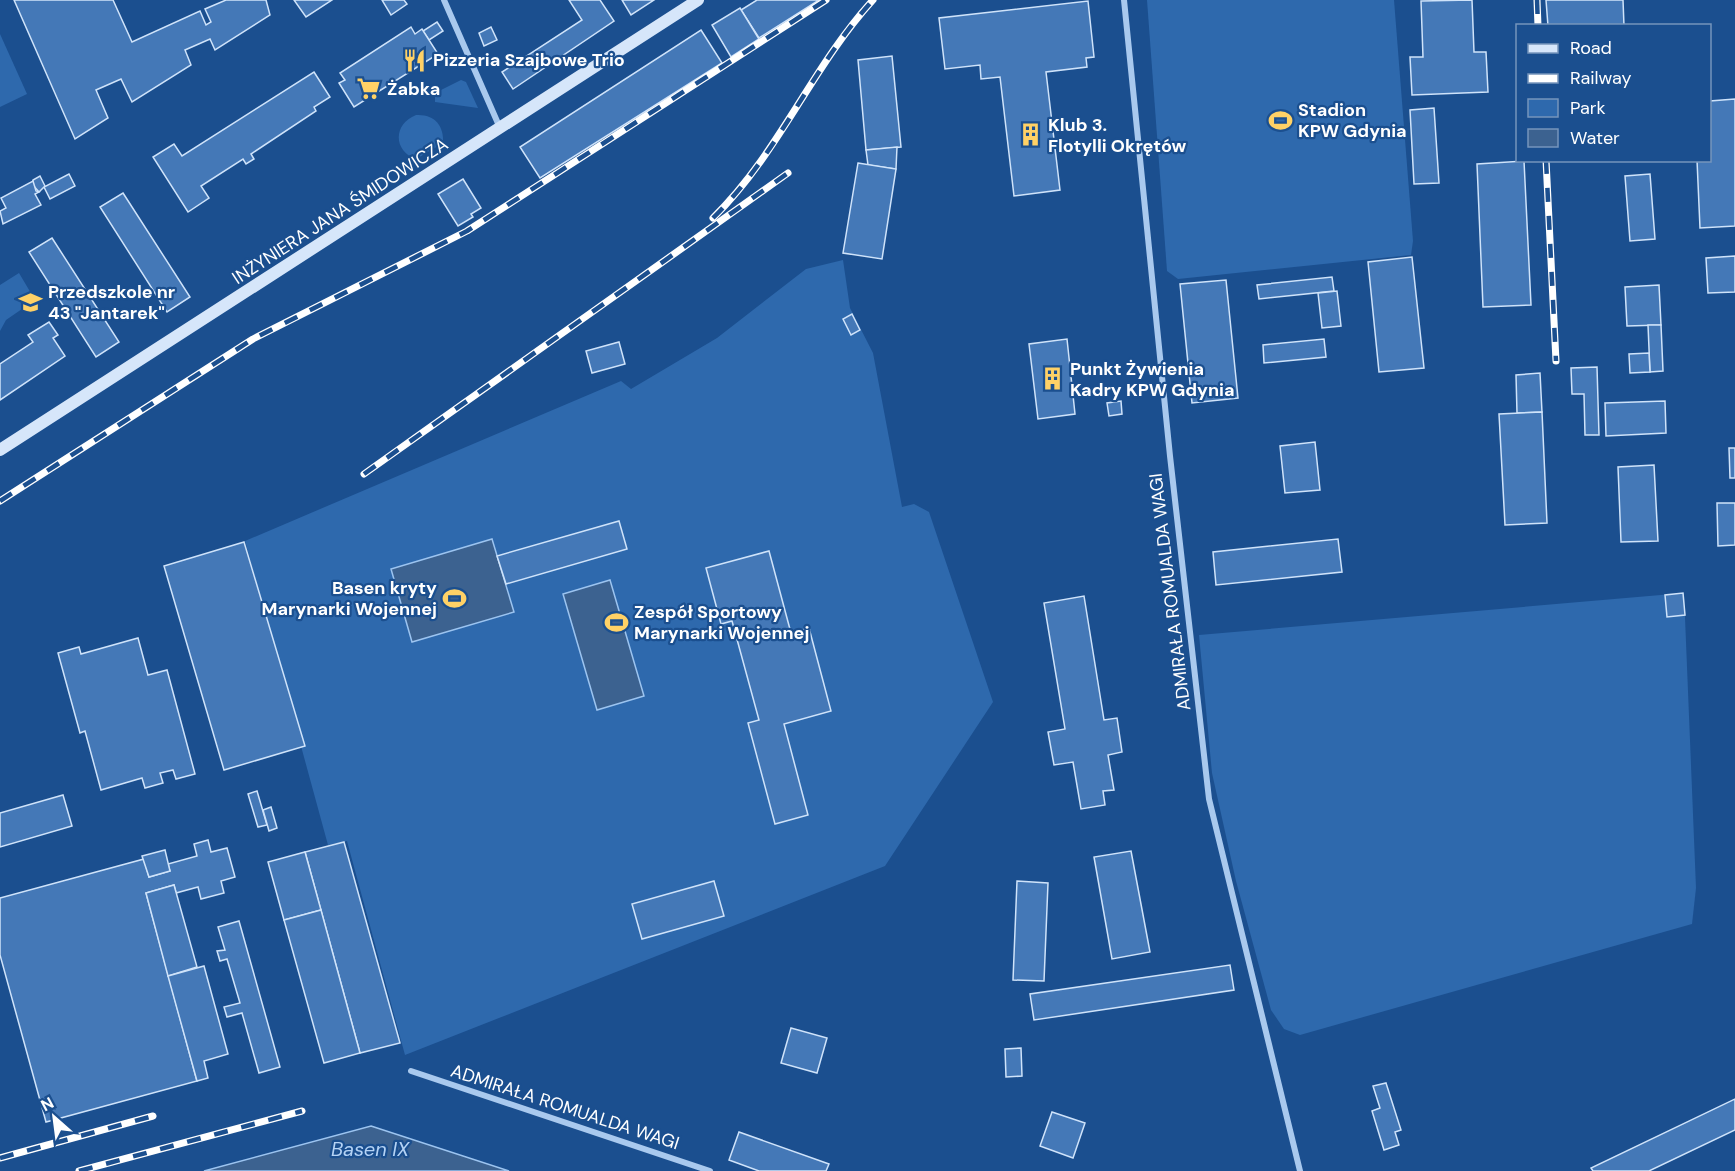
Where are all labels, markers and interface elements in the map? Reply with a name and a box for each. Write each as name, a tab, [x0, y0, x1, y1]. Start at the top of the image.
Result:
legend	[1516, 24, 1711, 162]
text: Road	[1570, 36, 1612, 60]
restaurant icon: Pizzeria Szajbowe Trio	[402, 47, 428, 73]
place label: Pizzeria Szajbowe Trio	[433, 48, 625, 72]
text: Railway	[1570, 66, 1632, 90]
supermarket icon: Żabka	[356, 76, 382, 102]
place label: Żabka	[387, 77, 440, 101]
text: Park	[1570, 96, 1606, 120]
place label: Stadion KPW Gdynia	[1298, 98, 1407, 143]
sports icon: Stadion KPW Gdynia	[1267, 107, 1293, 133]
place label: Klub 3. Flotylli Okrętów	[1048, 113, 1187, 158]
building icon: Klub 3. Flotylli Okrętów	[1017, 122, 1043, 148]
text: Water	[1570, 126, 1620, 150]
street label: INŻYNIERA JANA ŚMIDOWICZA	[228, 132, 452, 290]
place label: Przedszkole nr 43 "Jantarek"	[48, 280, 175, 325]
school or university icon: Przedszkole nr 43 "Jantarek"	[17, 289, 43, 315]
place label: Punkt Żywienia Kadry KPW Gdynia	[1070, 357, 1235, 402]
building icon: Punkt Żywienia Kadry KPW Gdynia	[1039, 366, 1065, 392]
street label: ADMIRAŁA ROMUALDA WAGI	[1144, 472, 1196, 712]
place label: Basen kryty Marynarki Wojennej	[262, 576, 437, 621]
sports icon: Basen kryty Marynarki Wojennej	[442, 585, 468, 611]
place label: Zespół Sportowy Marynarki Wojennej	[634, 600, 809, 645]
sports icon: Zespół Sportowy Marynarki Wojennej	[603, 609, 629, 635]
street label: ADMIRAŁA ROMUALDA WAGI	[448, 1059, 682, 1155]
north arrow	[24, 1087, 84, 1147]
text: N	[37, 1092, 57, 1116]
water label: Basen IX	[331, 1136, 410, 1162]

